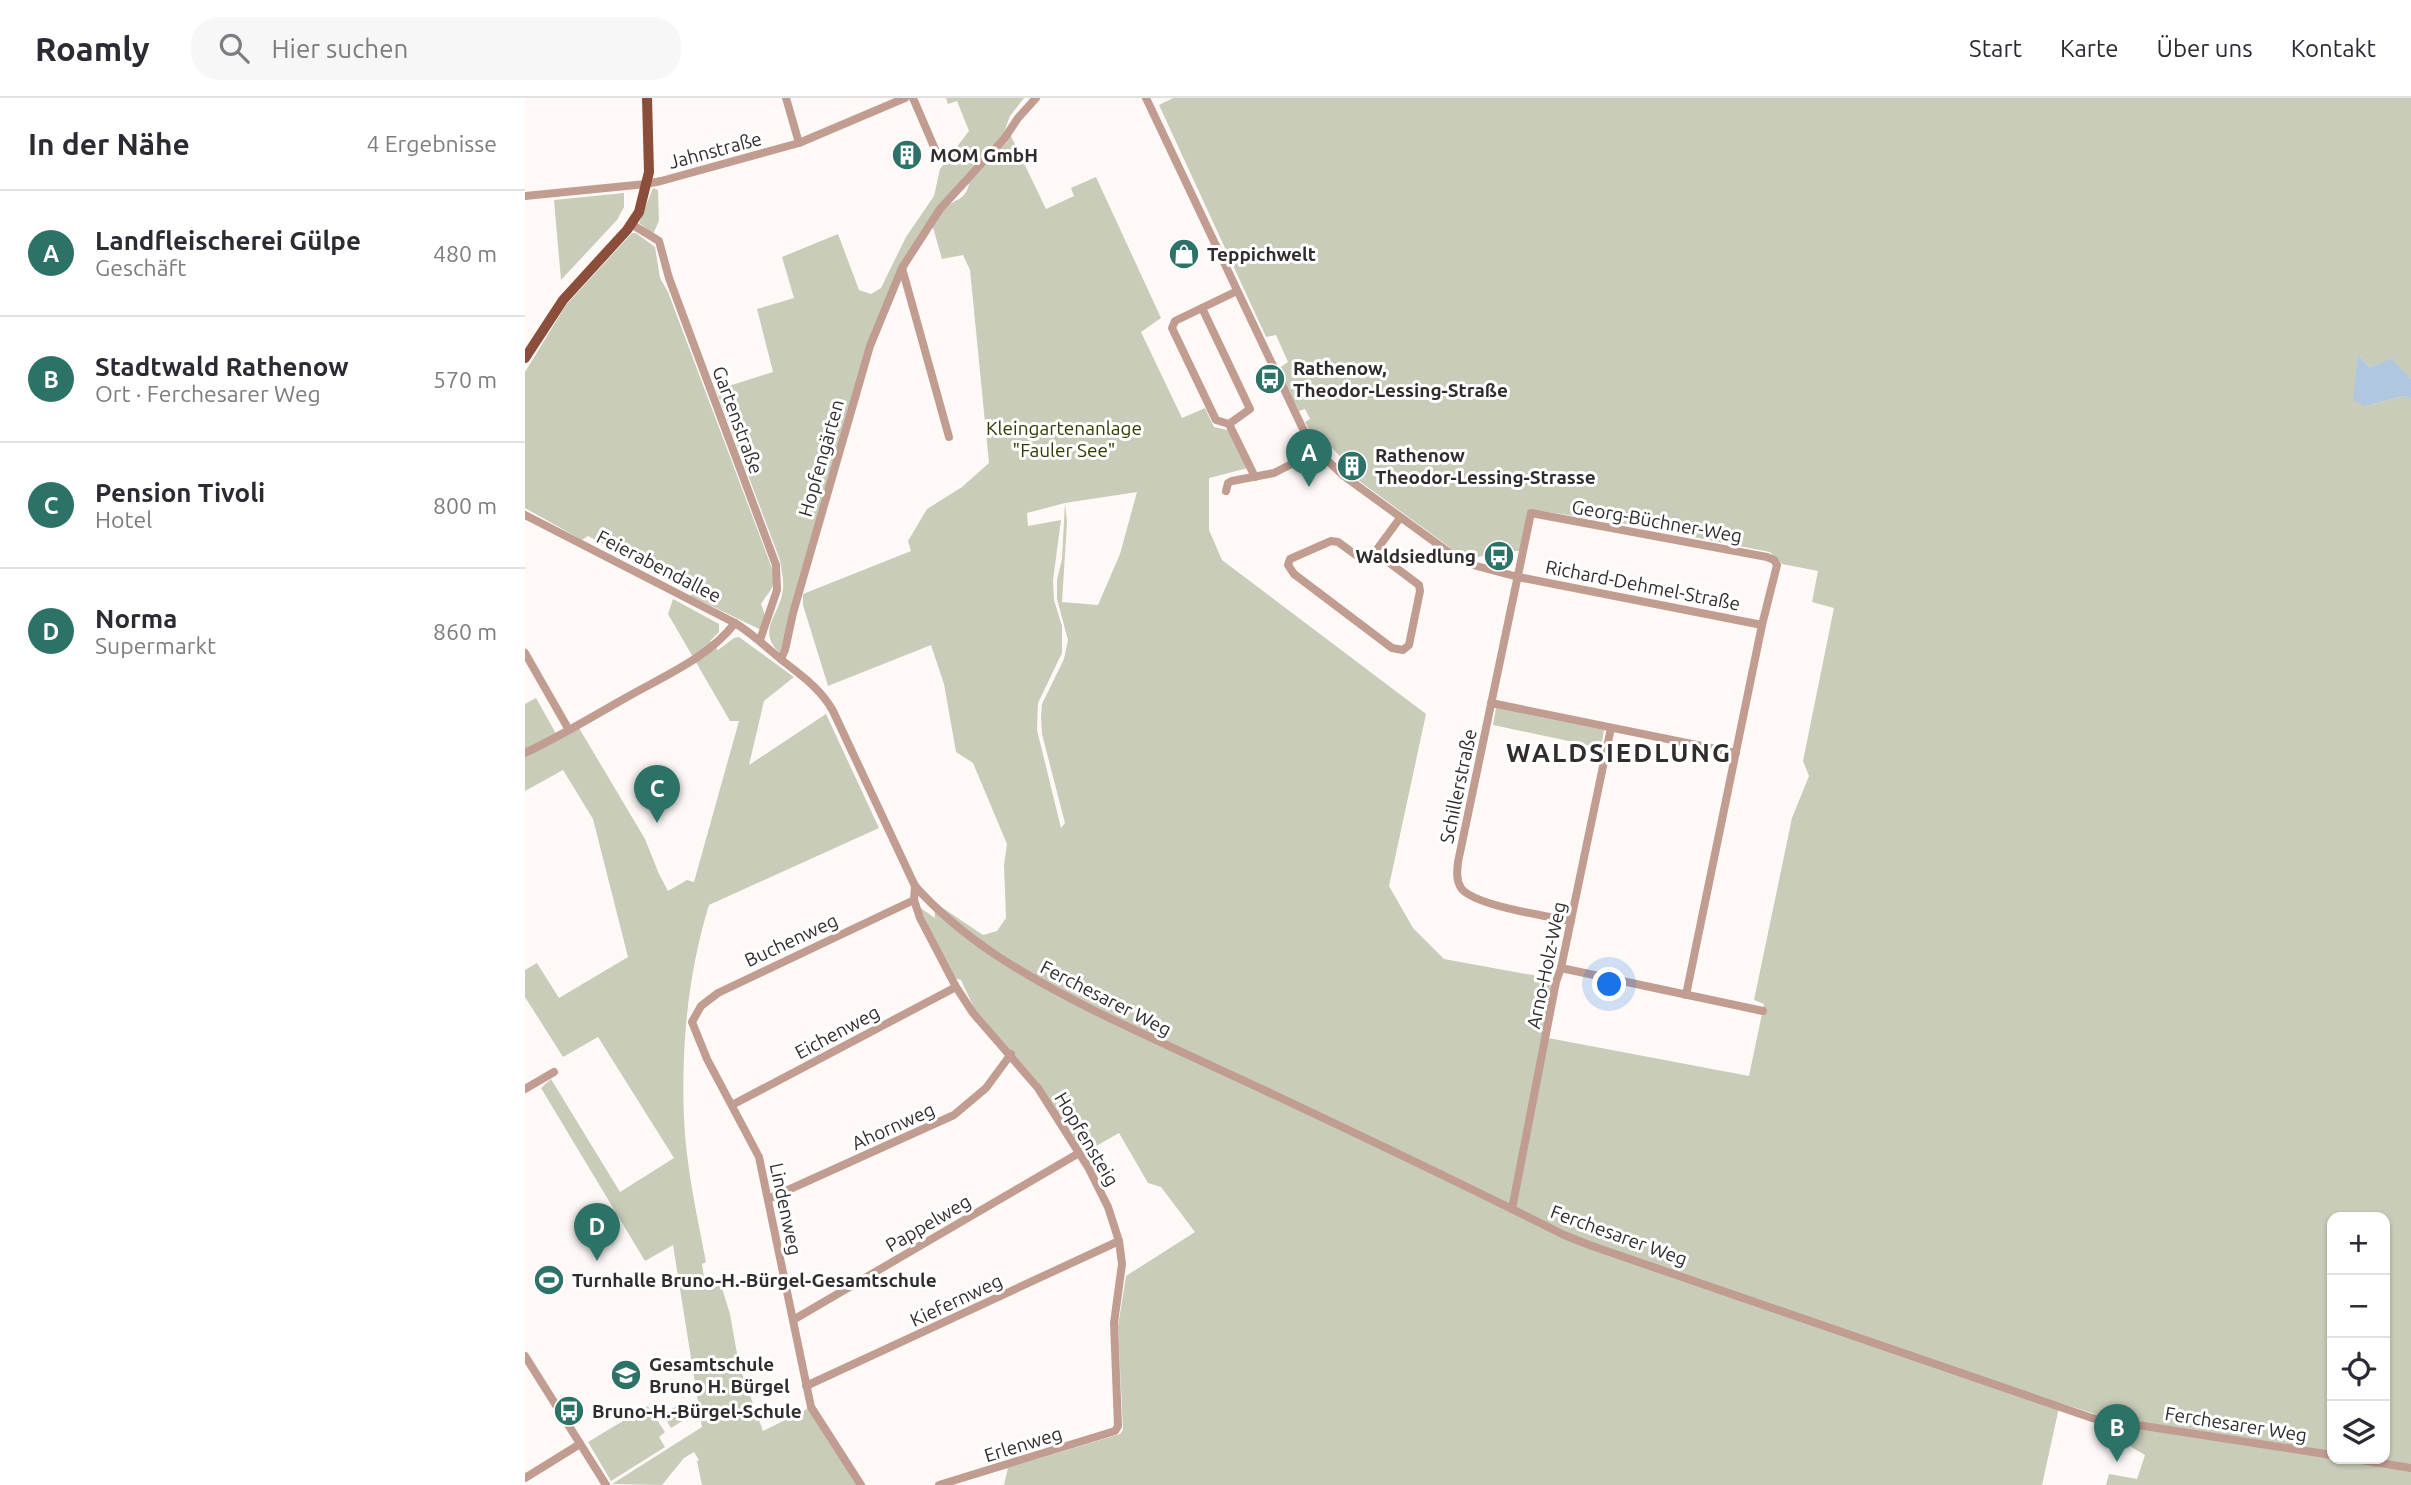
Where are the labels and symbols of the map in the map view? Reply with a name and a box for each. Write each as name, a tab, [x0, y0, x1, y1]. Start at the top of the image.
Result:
street label: Jahnstraße	[666, 127, 764, 173]
building icon: MOM GmbH	[890, 138, 924, 172]
place label: MOM GmbH	[930, 144, 1038, 166]
shop icon: Teppichwelt	[1167, 237, 1201, 271]
place label: Teppichwelt	[1207, 243, 1316, 265]
place label: Rathenow, Theodor-Lessing-Straße	[1293, 357, 1508, 401]
bus stop icon: Rathenow, Theodor-Lessing-Straße	[1253, 362, 1287, 396]
street label: Gartenstraße	[708, 363, 768, 477]
street label: Hopfengärten	[794, 397, 848, 519]
park label: Kleingartenanlage "Fauler See"	[986, 417, 1142, 461]
pin: A	[1286, 429, 1332, 487]
place label: Rathenow Theodor-Lessing-Strasse	[1375, 444, 1596, 488]
building icon: Rathenow Theodor-Lessing-Strasse	[1335, 449, 1369, 483]
street label: Georg-Büchner-Weg	[1570, 495, 1744, 547]
street label: Feierabendallee	[593, 525, 725, 607]
bus stop icon: Waldsiedlung	[1482, 539, 1516, 573]
place label: Waldsiedlung	[1355, 545, 1476, 567]
street label: Richard-Dehmel-Straße	[1544, 555, 1742, 615]
street label: Schillerstraße	[1435, 727, 1481, 845]
district label: WALDSIEDLUNG	[1506, 738, 1732, 767]
pin: C	[634, 765, 680, 823]
street label: Arno-Holz-Weg	[1522, 899, 1570, 1031]
street label: Buchenweg	[741, 909, 841, 971]
street label: Ferchesarer Weg	[1037, 956, 1175, 1040]
your location	[1592, 967, 1626, 1001]
street label: Eichenweg	[791, 1001, 883, 1063]
street label: Hopfensteig	[1050, 1088, 1124, 1190]
street label: Ahornweg	[848, 1098, 938, 1154]
street label: Lindenweg	[765, 1161, 807, 1257]
street label: Pappelweg	[881, 1190, 975, 1256]
street label: Ferchesarer Weg	[1548, 1200, 1690, 1270]
pin: D	[574, 1203, 620, 1261]
sports icon: Turnhalle Bruno-H.-Bürgel-Gesamtschule	[532, 1263, 566, 1297]
place label: Turnhalle Bruno-H.-Bürgel-Gesamtschule	[572, 1269, 937, 1291]
street label: Kiefernweg	[907, 1269, 1005, 1331]
place label: Gesamtschule Bruno H. Bürgel	[649, 1353, 790, 1397]
school or university icon: Gesamtschule Bruno H. Bürgel	[609, 1358, 643, 1392]
bus stop icon: Bruno-H.-Bürgel-Schule	[552, 1394, 586, 1428]
place label: Bruno-H.-Bürgel-Schule	[592, 1400, 802, 1422]
street label: Ferchesarer Weg	[2163, 1402, 2309, 1446]
pin: B	[2094, 1404, 2140, 1462]
street label: Erlenweg	[981, 1422, 1065, 1466]

